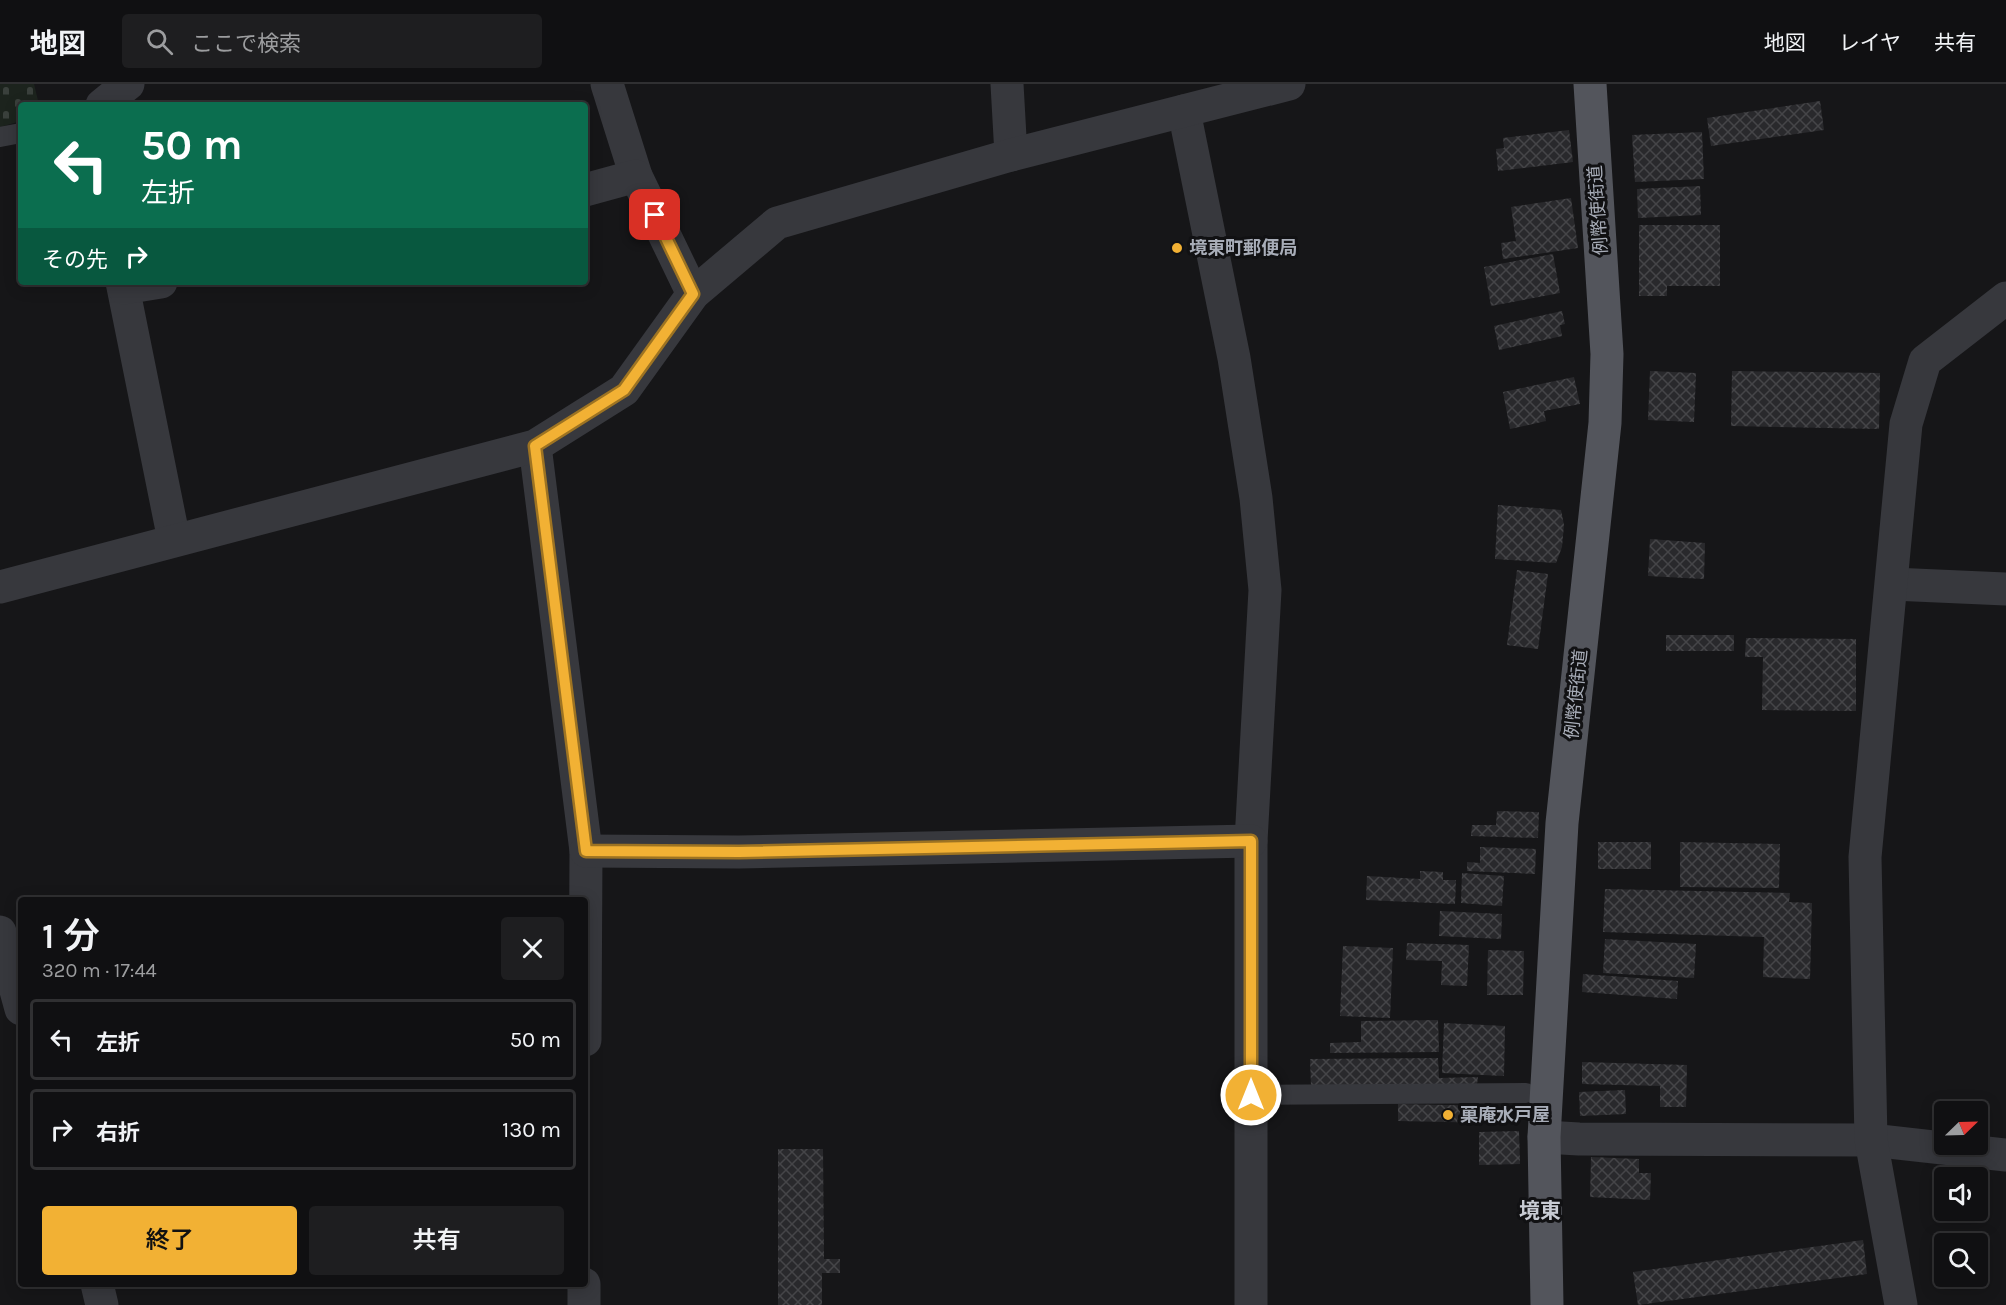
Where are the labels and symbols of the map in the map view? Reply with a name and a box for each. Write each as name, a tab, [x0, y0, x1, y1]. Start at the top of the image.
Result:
street label: 例幣使街道	[1584, 164, 1612, 256]
pin	[629, 189, 680, 240]
place label: 境東町郵便局	[1189, 237, 1297, 259]
marker: 境東町郵便局	[1170, 241, 1184, 255]
street label: 例幣使街道	[1560, 648, 1592, 740]
position arrow	[1219, 1063, 1283, 1127]
north arrow	[1934, 1101, 1988, 1155]
place label: 菓庵水戸屋	[1460, 1104, 1550, 1126]
marker: 菓庵水戸屋	[1441, 1108, 1455, 1122]
district label: 境東	[1519, 1199, 1561, 1223]

